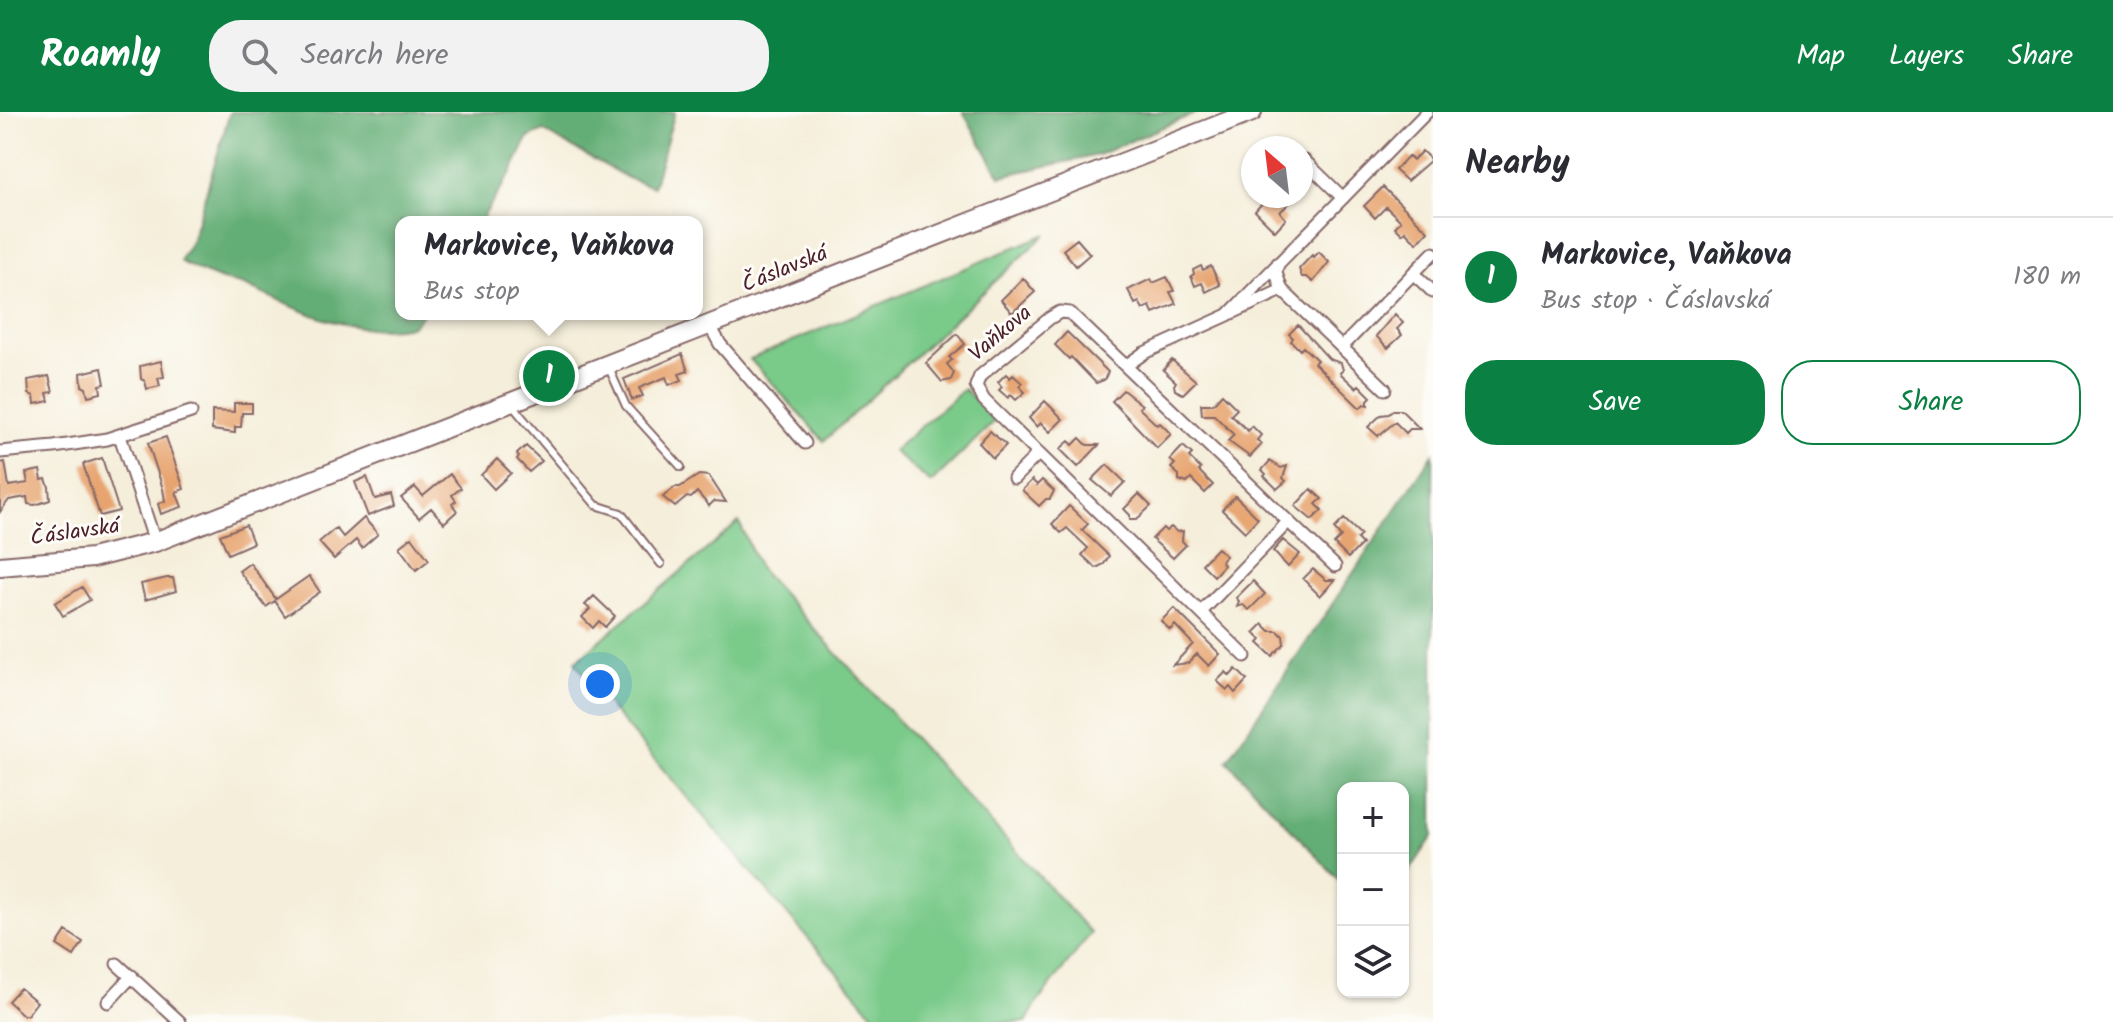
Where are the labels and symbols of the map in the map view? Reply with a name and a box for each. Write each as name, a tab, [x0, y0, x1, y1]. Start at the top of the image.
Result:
north arrow	[1241, 136, 1313, 208]
street label: Čáslavská	[737, 236, 836, 303]
street label: Vaňkova	[962, 297, 1040, 371]
pin: 1	[523, 346, 575, 406]
street label: Čáslavská	[28, 509, 125, 557]
your location	[580, 664, 620, 704]

